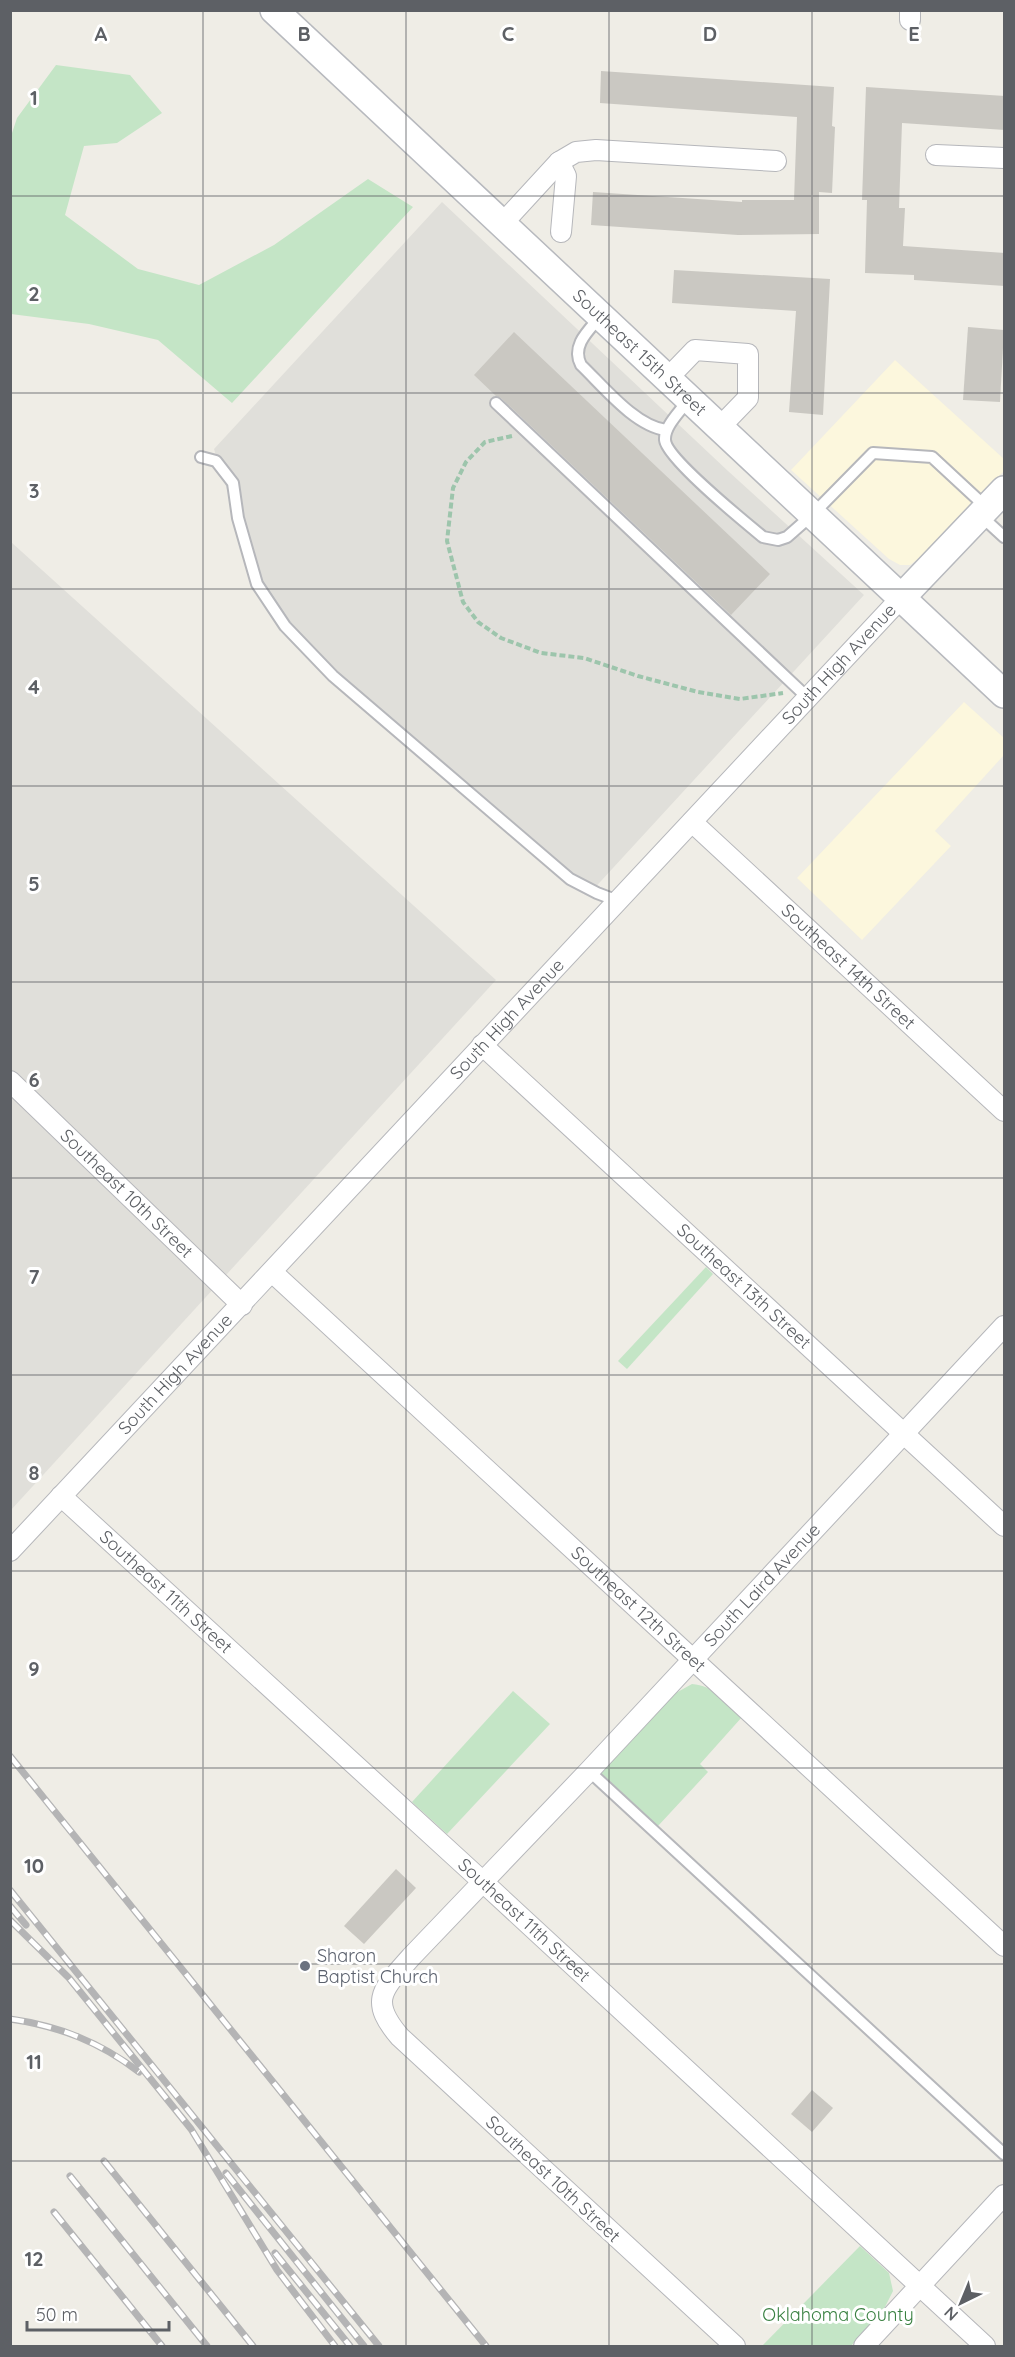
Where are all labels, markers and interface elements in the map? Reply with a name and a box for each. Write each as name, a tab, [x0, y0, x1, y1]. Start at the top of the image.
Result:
text: A	[95, 21, 108, 46]
text: B	[297, 21, 311, 46]
text: C	[502, 21, 515, 46]
text: D	[703, 21, 717, 46]
text: E	[908, 21, 920, 46]
text: 1	[30, 85, 38, 110]
text: 2	[28, 281, 40, 306]
street label: Southeast 15th Street	[568, 284, 712, 420]
text: 3	[29, 478, 39, 503]
street label: South High Avenue	[777, 599, 901, 729]
text: 4	[28, 674, 40, 699]
text: 5	[28, 871, 40, 896]
street label: Southeast 14th Street	[777, 899, 920, 1034]
street label: South High Avenue	[445, 954, 569, 1084]
text: 6	[28, 1067, 40, 1092]
street label: Southeast 10th Street	[56, 1124, 198, 1263]
street label: Southeast 13th Street	[672, 1218, 816, 1354]
text: 7	[29, 1264, 40, 1289]
street label: South High Avenue	[113, 1309, 237, 1439]
text: 8	[29, 1460, 40, 1485]
street label: South Laird Avenue	[699, 1518, 825, 1652]
street label: Southeast 11th Street	[95, 1525, 237, 1658]
street label: Southeast 12th Street	[566, 1541, 711, 1677]
text: 9	[28, 1656, 40, 1681]
text: 10	[24, 1853, 44, 1878]
street label: Southeast 11th Street	[453, 1853, 596, 1987]
place label: Sharon Baptist Church	[317, 1944, 438, 1988]
marker: Sharon Baptist Church	[298, 1959, 312, 1973]
text: 11	[26, 2049, 42, 2074]
street label: Southeast 10th Street	[481, 2110, 626, 2247]
text: 12	[24, 2246, 44, 2271]
north arrow	[931, 2273, 991, 2333]
scale bar	[27, 2294, 170, 2332]
text: 50 m	[36, 2303, 78, 2326]
park label: Oklahoma County	[762, 2303, 914, 2326]
text: N	[940, 2303, 962, 2325]

